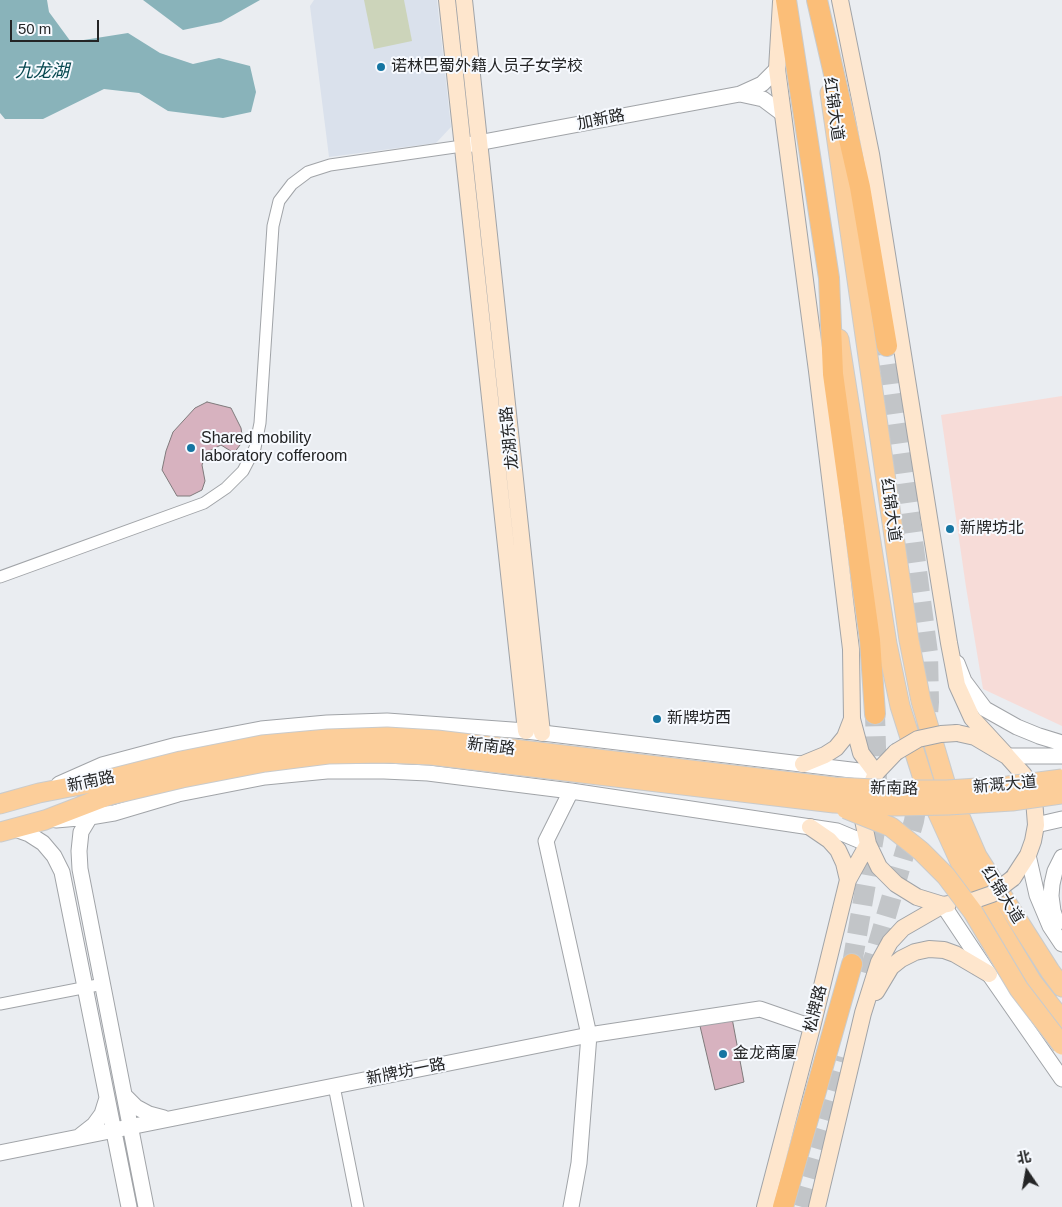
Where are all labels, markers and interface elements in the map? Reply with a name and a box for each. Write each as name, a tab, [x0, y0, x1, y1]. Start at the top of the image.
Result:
scale bar	[12, 10, 101, 42]
text: 50 m	[18, 20, 51, 37]
place label: 诺林巴蜀外籍人员子女学校	[391, 57, 583, 77]
water label: 九龙湖	[15, 61, 69, 83]
marker: 诺林巴蜀外籍人员子女学校	[375, 61, 387, 73]
street label: 红锦大道	[819, 76, 847, 142]
street label: 加新路	[576, 106, 626, 134]
street label: 龙湖东路	[497, 405, 523, 471]
place label: Shared mobility laboratory cofferoom	[201, 429, 347, 467]
marker: Shared mobility laboratory cofferoom	[185, 442, 197, 454]
street label: 红锦大道	[876, 477, 904, 543]
place label: 新牌坊北	[960, 519, 1024, 539]
marker: 新牌坊北	[944, 523, 956, 535]
place label: 新牌坊西	[667, 709, 731, 729]
marker: 新牌坊西	[651, 713, 663, 725]
street label: 新南路	[466, 735, 516, 759]
street label: 新南路	[66, 768, 116, 796]
street label: 新溉大道	[972, 773, 1038, 797]
street label: 新南路	[870, 779, 918, 799]
street label: 红锦大道	[977, 863, 1027, 927]
street label: 松牌路	[801, 983, 831, 1035]
place label: 金龙商厦	[733, 1044, 797, 1064]
marker: 金龙商厦	[717, 1048, 729, 1060]
street label: 新牌坊一路	[365, 1055, 447, 1089]
north arrow	[1002, 1147, 1052, 1197]
text: 北	[1015, 1148, 1032, 1167]

